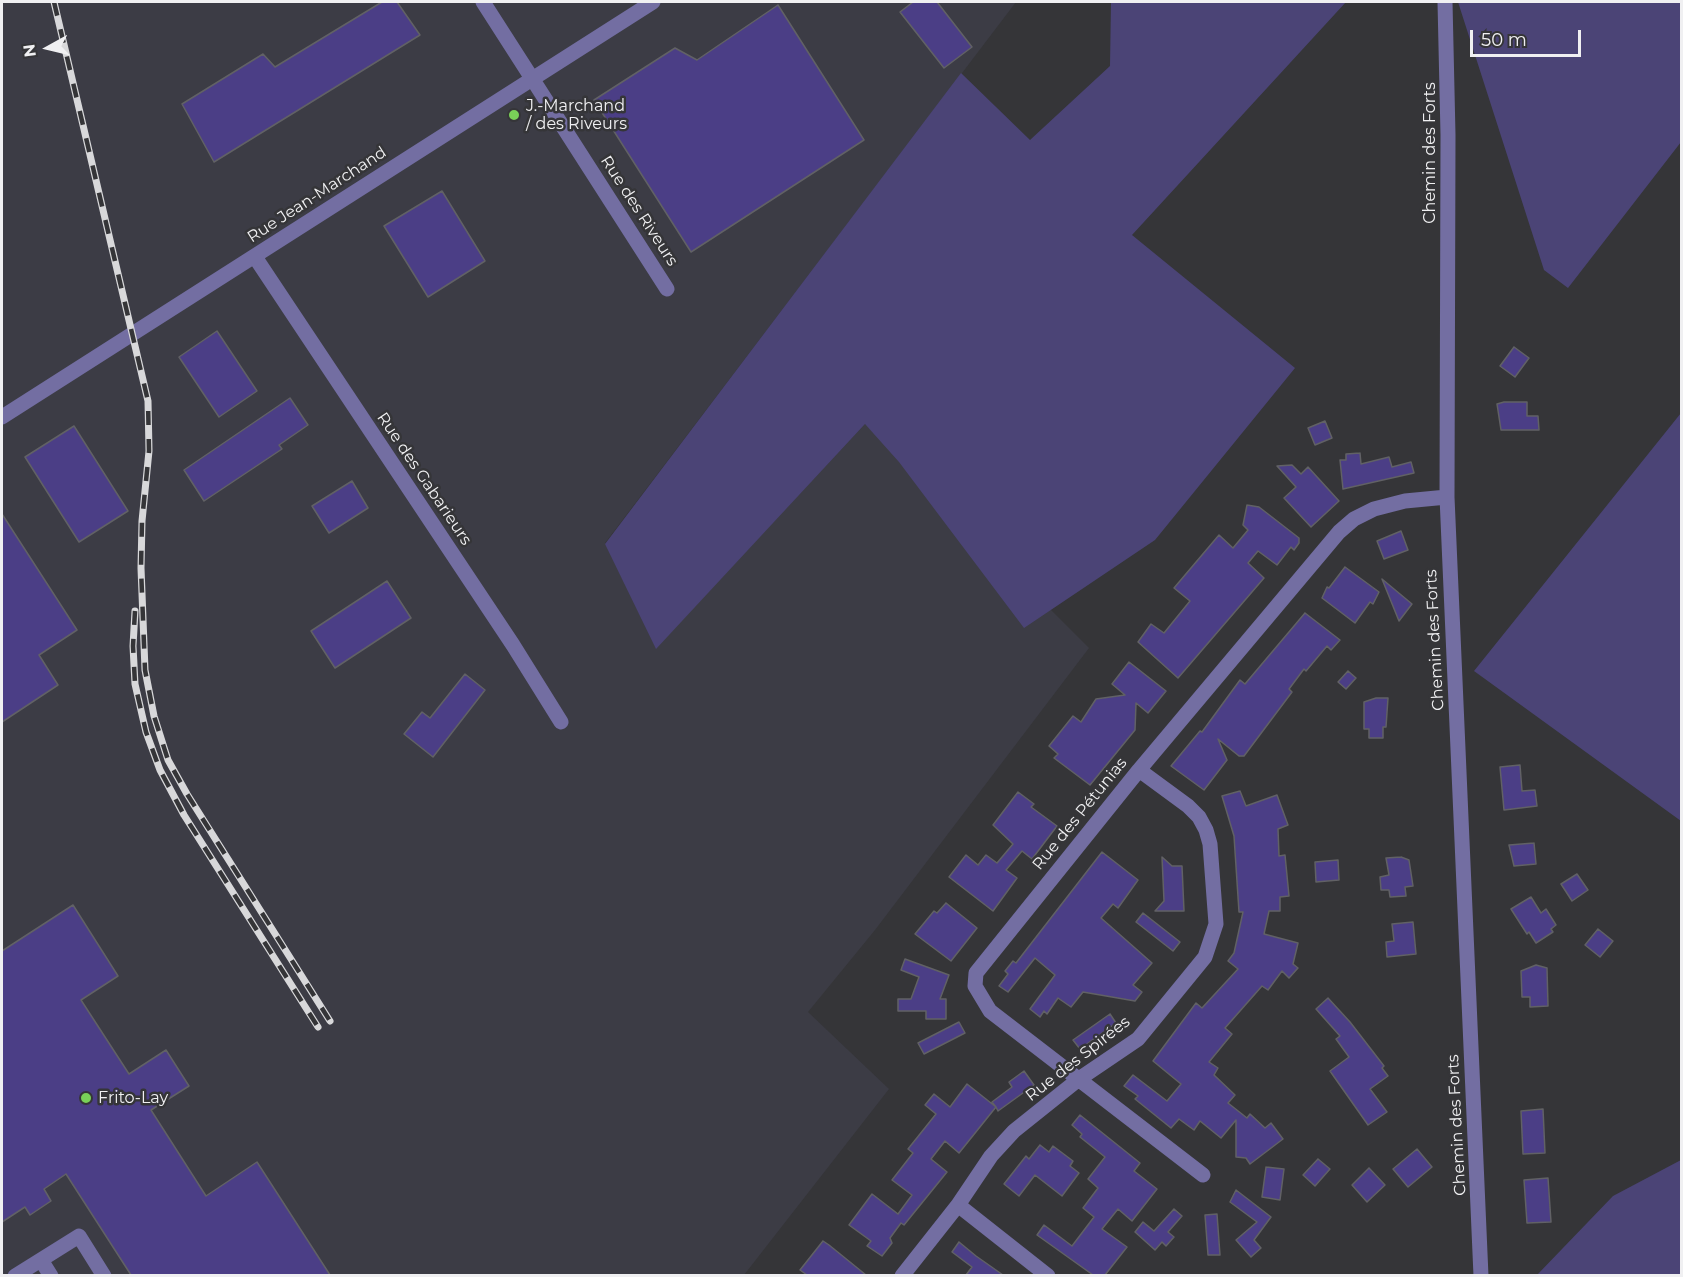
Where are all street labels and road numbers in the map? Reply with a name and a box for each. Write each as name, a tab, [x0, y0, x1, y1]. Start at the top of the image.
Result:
street label: Chemin des Forts	[1420, 82, 1440, 224]
street label: Rue Jean-Marchand	[244, 143, 390, 247]
street label: Rue des Riveurs	[596, 152, 682, 270]
street label: Rue des Gabarieurs	[372, 409, 476, 549]
street label: Chemin des Forts	[1422, 569, 1448, 711]
street label: Rue des Pétunias	[1029, 754, 1131, 874]
street label: Rue des Spirées	[1022, 1012, 1134, 1106]
street label: Chemin des Forts	[1444, 1054, 1470, 1196]

